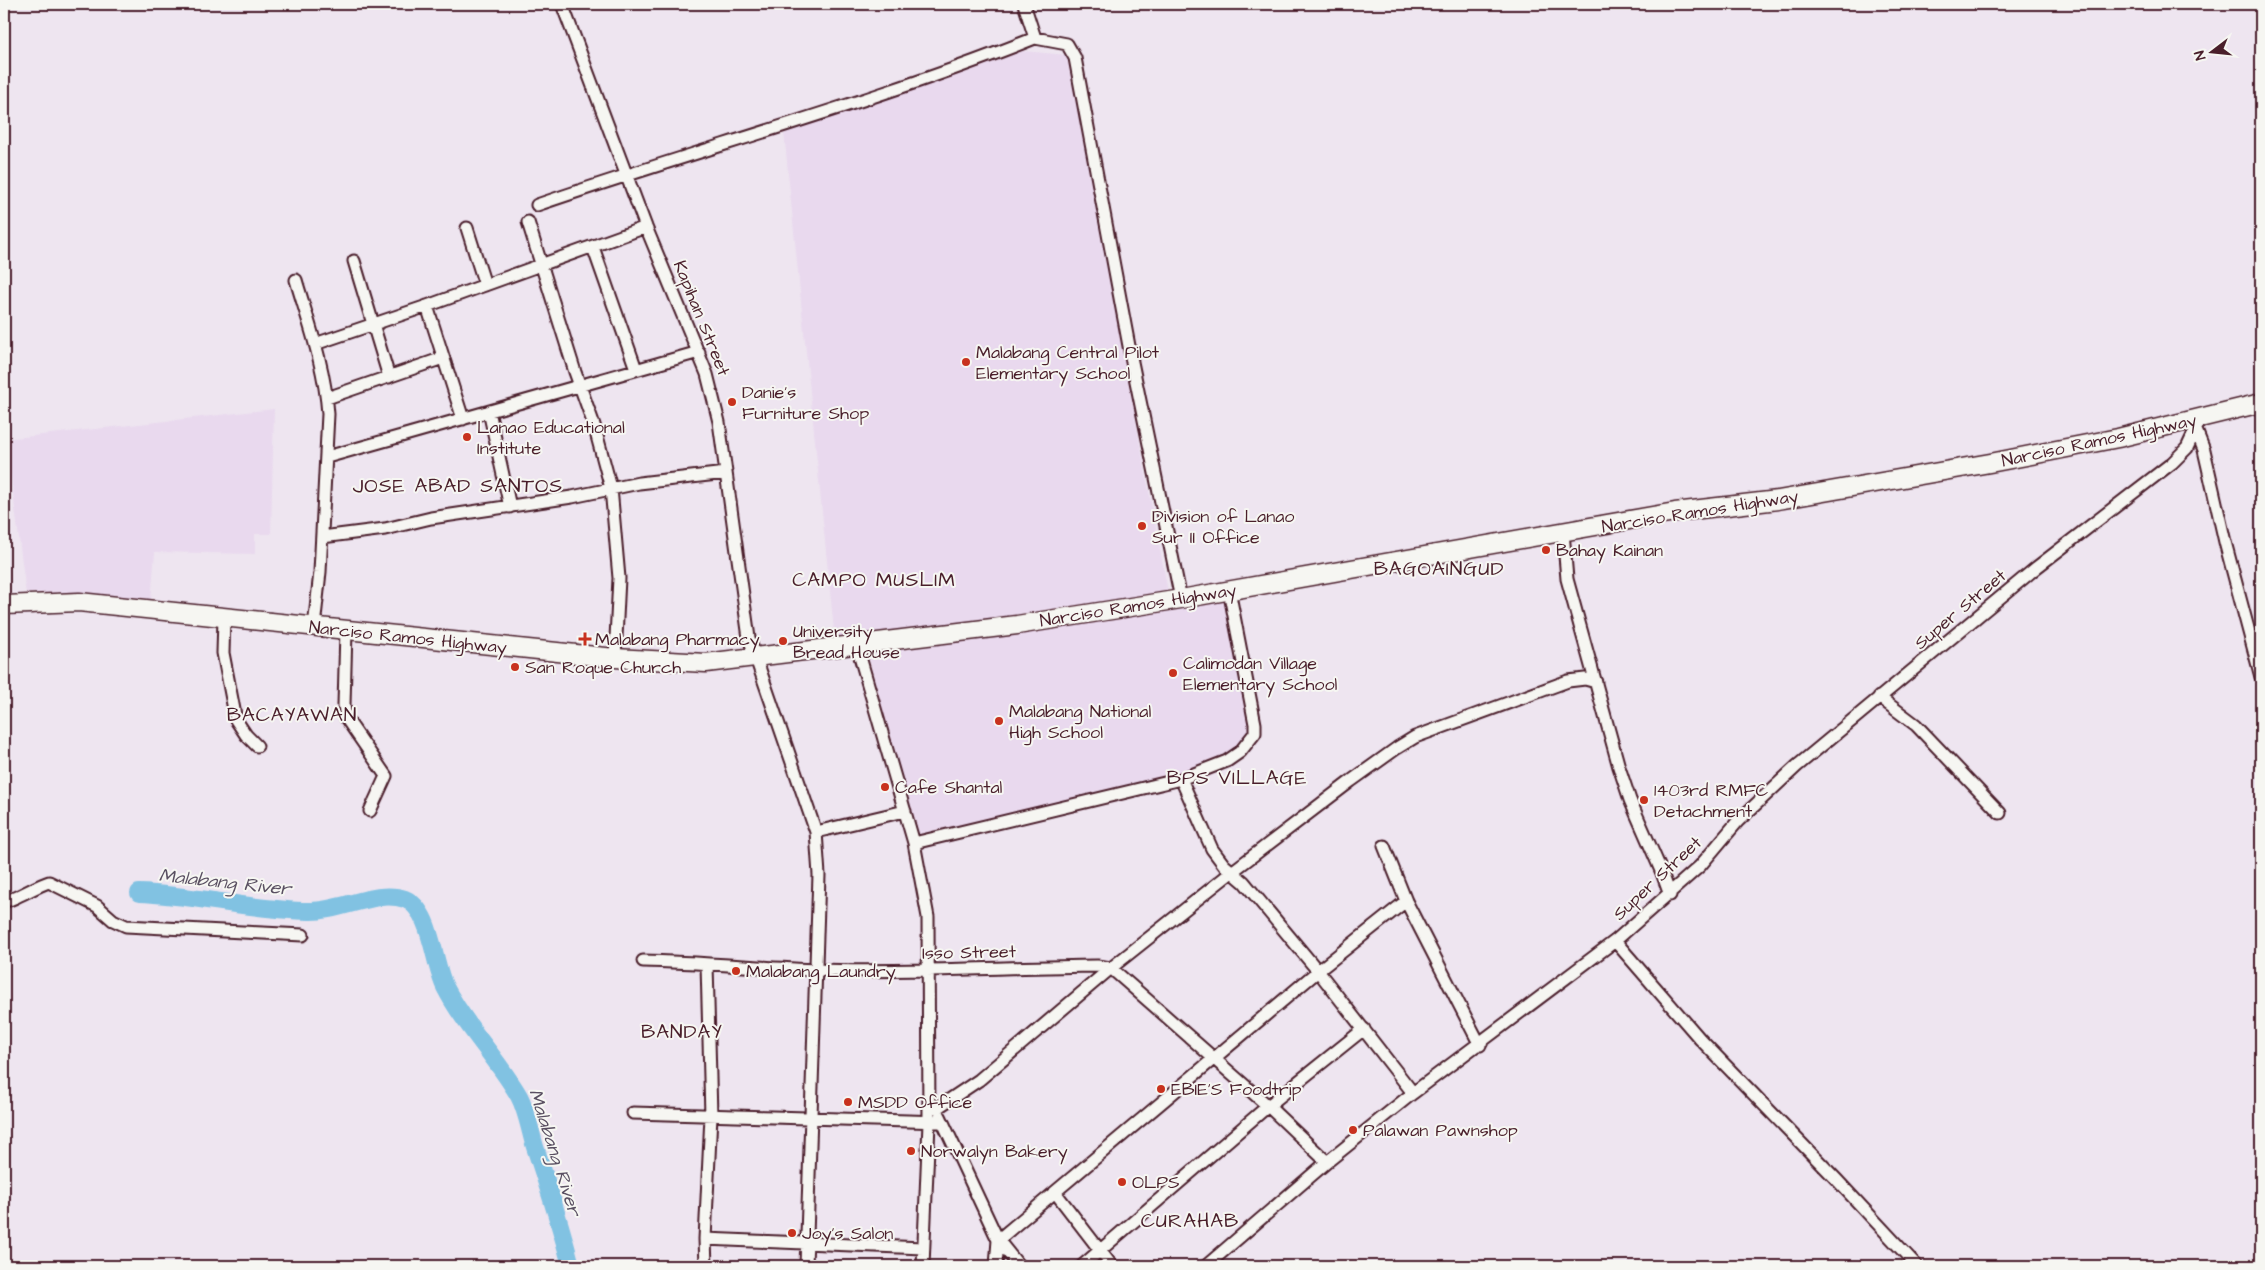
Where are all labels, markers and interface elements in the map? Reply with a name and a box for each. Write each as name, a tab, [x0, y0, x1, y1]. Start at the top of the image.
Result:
north arrow	[2188, 28, 2238, 78]
text: N	[2190, 48, 2211, 62]
street label: Kapihan Street	[667, 257, 736, 380]
place label: Malabang Central Pilot Elementary School	[976, 340, 1160, 387]
marker: Malabang Central Pilot Elementary School	[960, 356, 972, 368]
place label: Danie's Furniture Shop	[742, 380, 869, 426]
marker: Danie's Furniture Shop	[726, 396, 738, 408]
street label: Narciso Ramos Highway	[1999, 408, 2199, 474]
place label: Lanao Educational Institute	[477, 415, 625, 461]
marker: Lanao Educational Institute	[461, 431, 473, 443]
district label: JOSE ABAD SANTOS	[353, 472, 563, 500]
street label: Narciso Ramos Highway	[1600, 484, 1800, 540]
place label: Division of Lanao Sur II Office	[1152, 504, 1294, 550]
marker: Division of Lanao Sur II Office	[1136, 520, 1148, 532]
place label: Bahay Kainan	[1556, 538, 1663, 564]
marker: Bahay Kainan	[1540, 544, 1552, 556]
district label: BAGOAINGUD	[1374, 555, 1504, 583]
street label: Super Street	[1909, 563, 2012, 655]
district label: CAMPO MUSLIM	[792, 566, 956, 594]
street label: Narciso Ramos Highway	[1038, 578, 1238, 634]
street label: Narciso Ramos Highway	[308, 615, 508, 661]
place label: University Bread House	[793, 619, 900, 665]
place label: Malabang Pharmacy	[595, 627, 760, 653]
marker: Malabang Pharmacy	[579, 633, 591, 645]
marker: University Bread House	[777, 635, 789, 647]
place label: Calimodan Village Elementary School	[1183, 651, 1338, 698]
place label: San Roque Church	[525, 655, 681, 680]
marker: San Roque Church	[509, 661, 521, 673]
marker: Calimodan Village Elementary School	[1167, 667, 1179, 679]
place label: Malabang National High School	[1009, 699, 1152, 746]
district label: BACAYAWAN	[227, 701, 357, 729]
marker: Malabang National High School	[993, 715, 1005, 727]
district label: BPS VILLAGE	[1167, 764, 1307, 792]
place label: Cafe Shantal	[895, 775, 1003, 800]
place label: 1403rd RMFC Detachment	[1654, 778, 1769, 824]
marker: Cafe Shantal	[879, 781, 891, 793]
marker: 1403rd RMFC Detachment	[1638, 794, 1650, 806]
street label: Super Street	[1607, 830, 1708, 926]
water label: Malabang River	[158, 862, 295, 903]
street label: Isso Street	[922, 939, 1017, 966]
place label: Malabang Laundry	[746, 959, 896, 985]
marker: Malabang Laundry	[730, 965, 742, 977]
district label: BANDAY	[641, 1018, 723, 1046]
place label: EBIE'S Foodtrip	[1171, 1077, 1301, 1102]
marker: EBIE'S Foodtrip	[1155, 1083, 1167, 1095]
water label: Malabang River	[521, 1085, 589, 1222]
place label: MSDD Office	[858, 1090, 973, 1115]
marker: MSDD Office	[842, 1096, 854, 1108]
place label: Palawan Pawnshop	[1363, 1118, 1518, 1143]
marker: Palawan Pawnshop	[1347, 1124, 1359, 1136]
place label: Norwalyn Bakery	[921, 1139, 1068, 1165]
marker: Norwalyn Bakery	[905, 1145, 917, 1157]
place label: OLPS	[1132, 1170, 1180, 1195]
marker: OLPS	[1116, 1176, 1128, 1188]
district label: CURAHAB	[1141, 1207, 1239, 1235]
place label: Joy's Salon	[802, 1221, 893, 1247]
marker: Joy's Salon	[786, 1227, 798, 1239]

